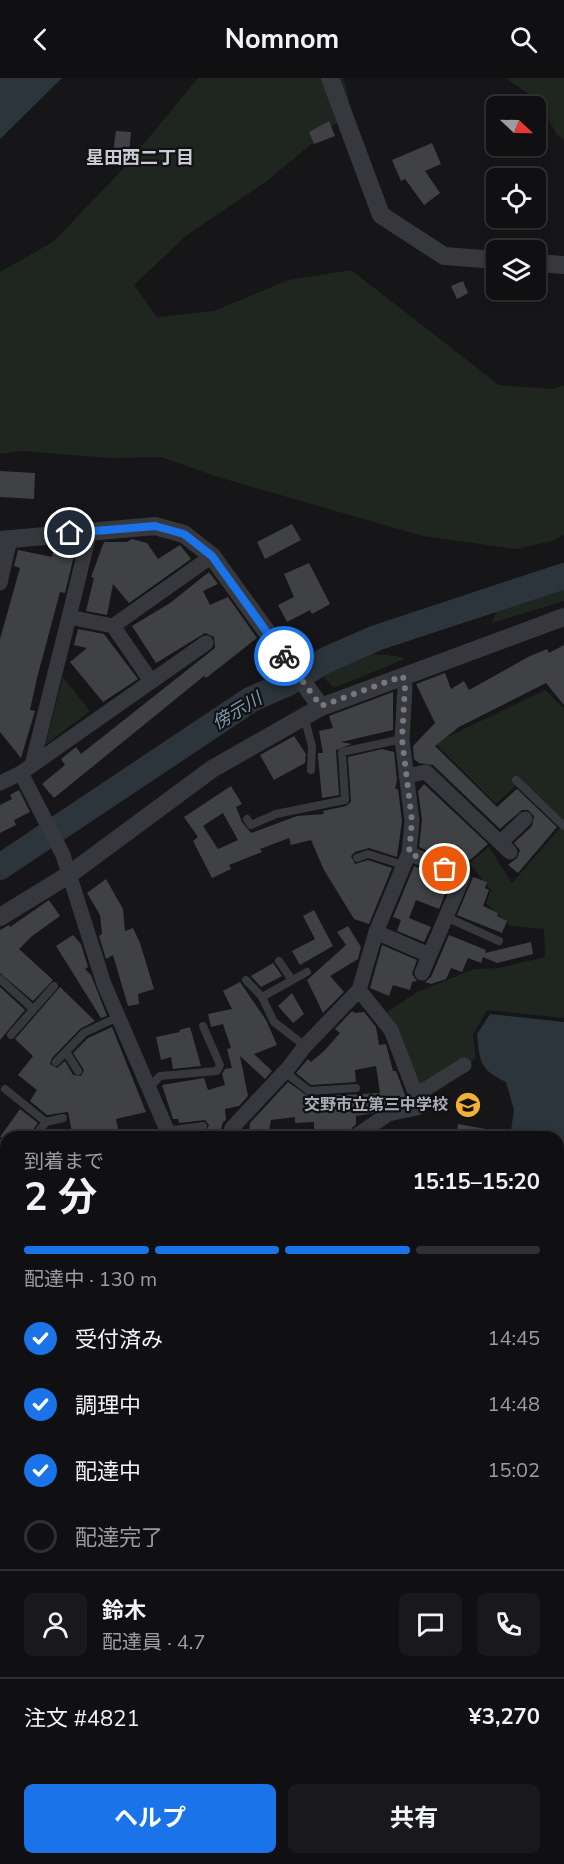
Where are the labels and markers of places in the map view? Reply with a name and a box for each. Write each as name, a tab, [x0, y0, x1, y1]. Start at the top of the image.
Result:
pin	[44, 507, 95, 558]
pin	[419, 843, 470, 894]
school or university icon: 交野市立第三中学校	[453, 1090, 483, 1120]
place label: 交野市立第三中学校	[304, 1094, 448, 1116]

